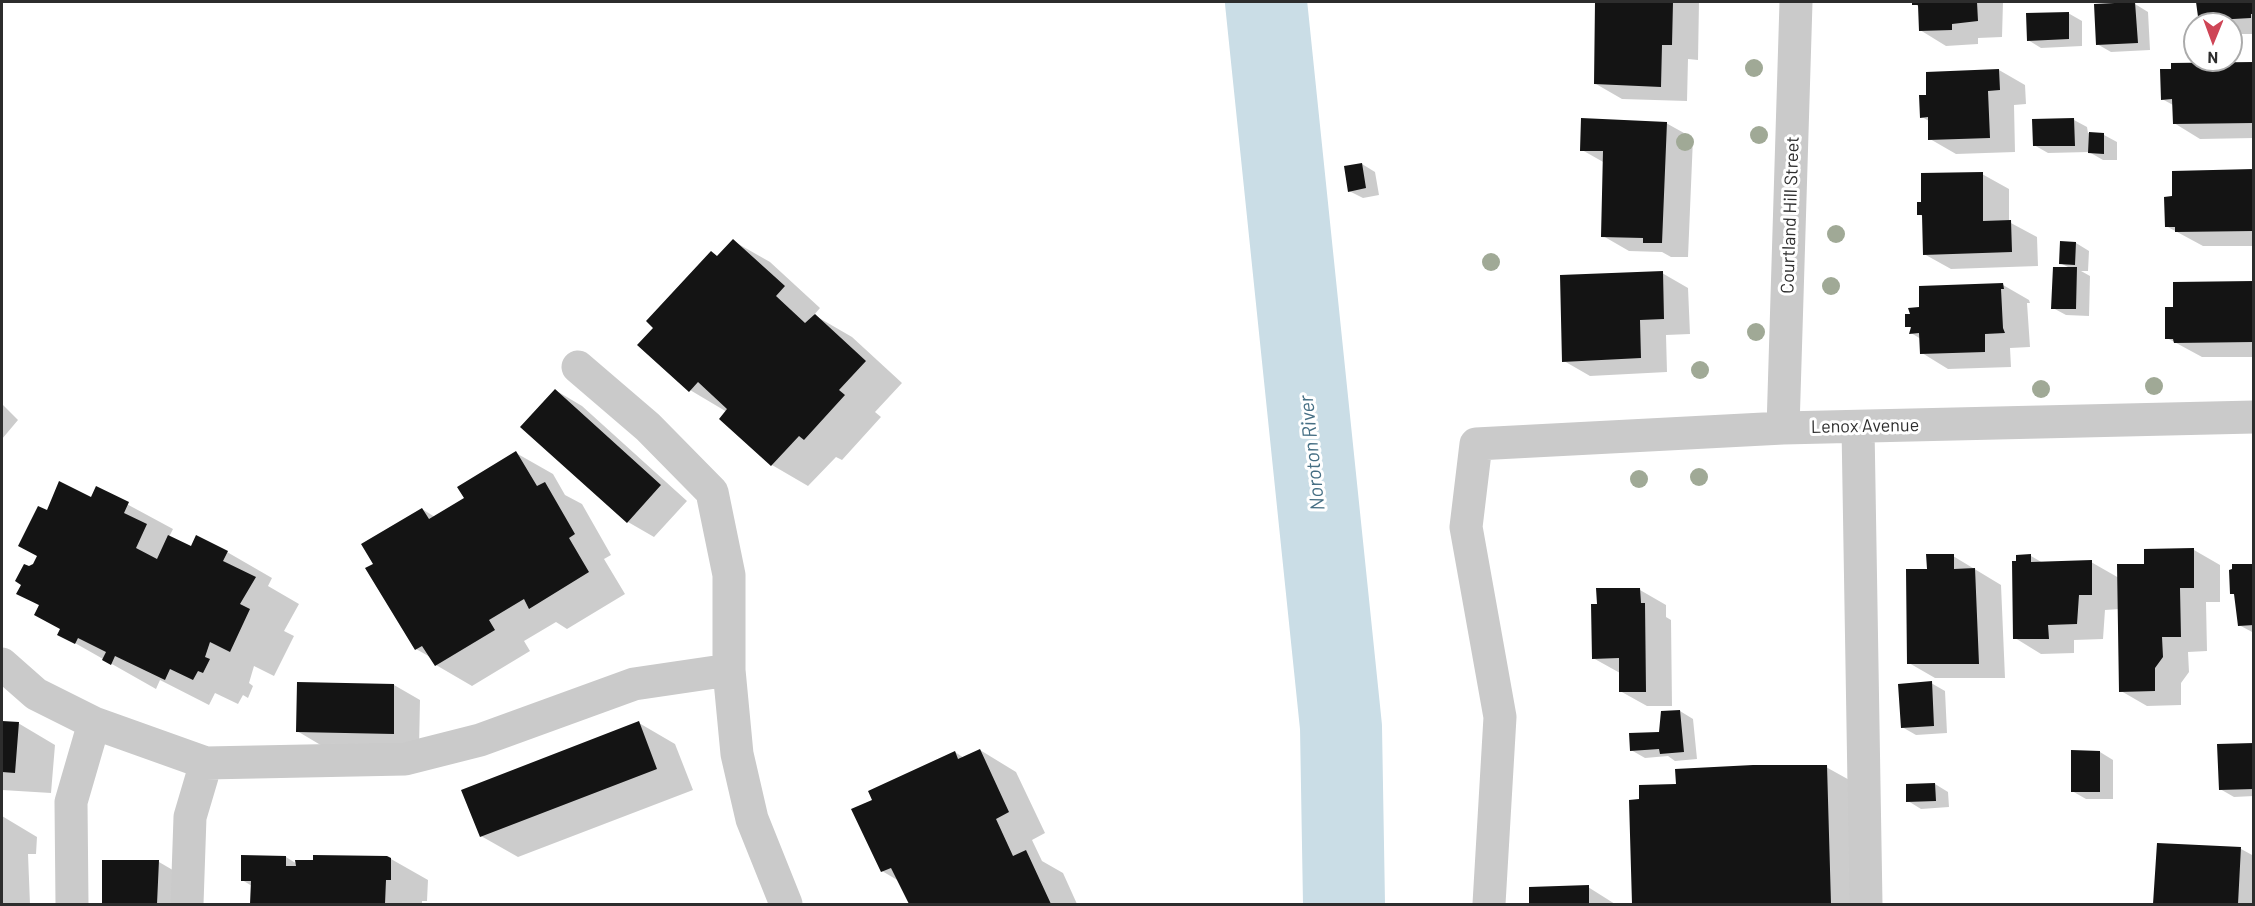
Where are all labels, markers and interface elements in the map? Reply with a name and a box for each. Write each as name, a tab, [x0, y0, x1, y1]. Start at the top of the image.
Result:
north arrow	[2183, 12, 2243, 72]
text: N	[2207, 49, 2218, 68]
street label: Courtland Hill Street	[1776, 136, 1804, 294]
water label: Noroton River	[1294, 394, 1330, 512]
street label: Lenox Avenue	[1811, 414, 1919, 438]

